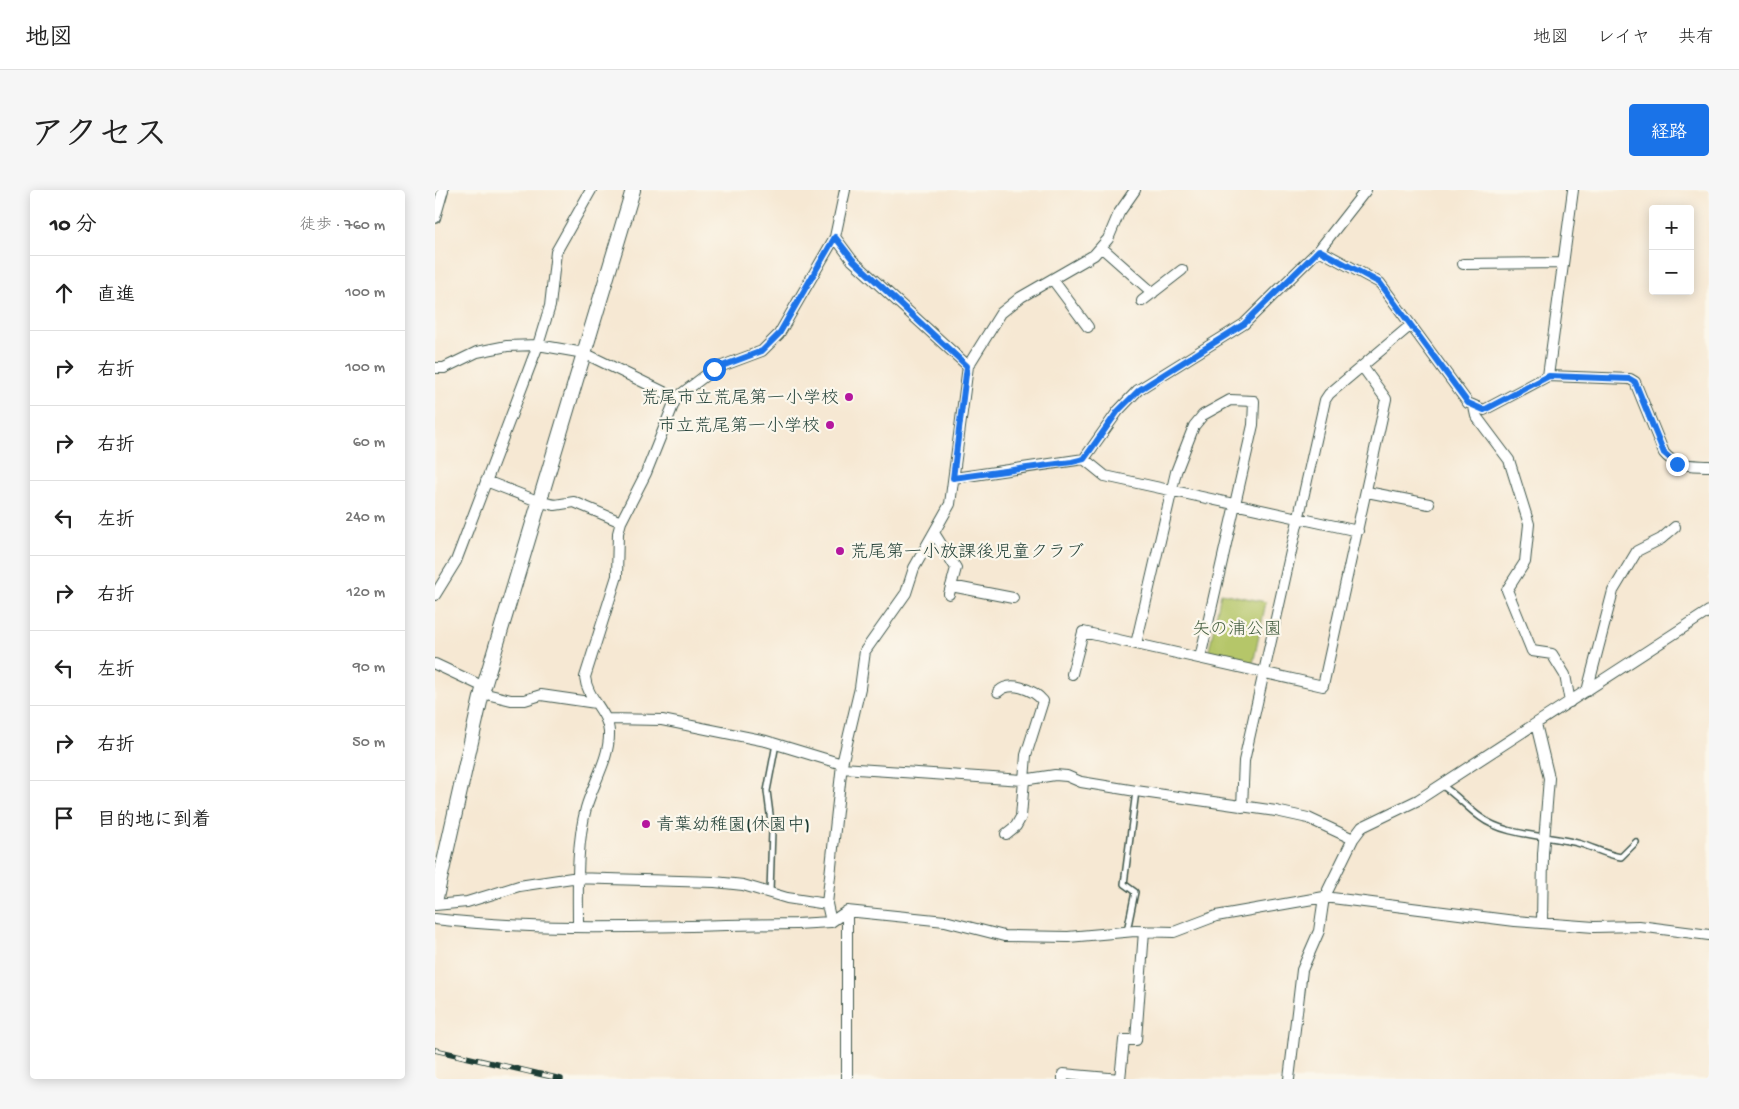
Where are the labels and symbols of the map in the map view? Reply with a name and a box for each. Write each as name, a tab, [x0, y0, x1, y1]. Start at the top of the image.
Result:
route start	[703, 358, 726, 381]
place label: 荒尾市立荒尾第一小学校	[641, 388, 839, 410]
marker: 荒尾市立荒尾第一小学校	[843, 391, 855, 403]
place label: 市立荒尾第一小学校	[658, 416, 820, 438]
marker: 市立荒尾第一小学校	[824, 419, 836, 431]
route end	[1666, 453, 1689, 476]
place label: 荒尾第一小放課後児童クラブ	[850, 542, 1084, 564]
marker: 荒尾第一小放課後児童クラブ	[834, 545, 846, 557]
park label: 矢の浦公園	[1192, 619, 1282, 641]
place label: 青葉幼稚園(休園中)	[656, 815, 810, 837]
marker: 青葉幼稚園(休園中)	[640, 818, 652, 830]

